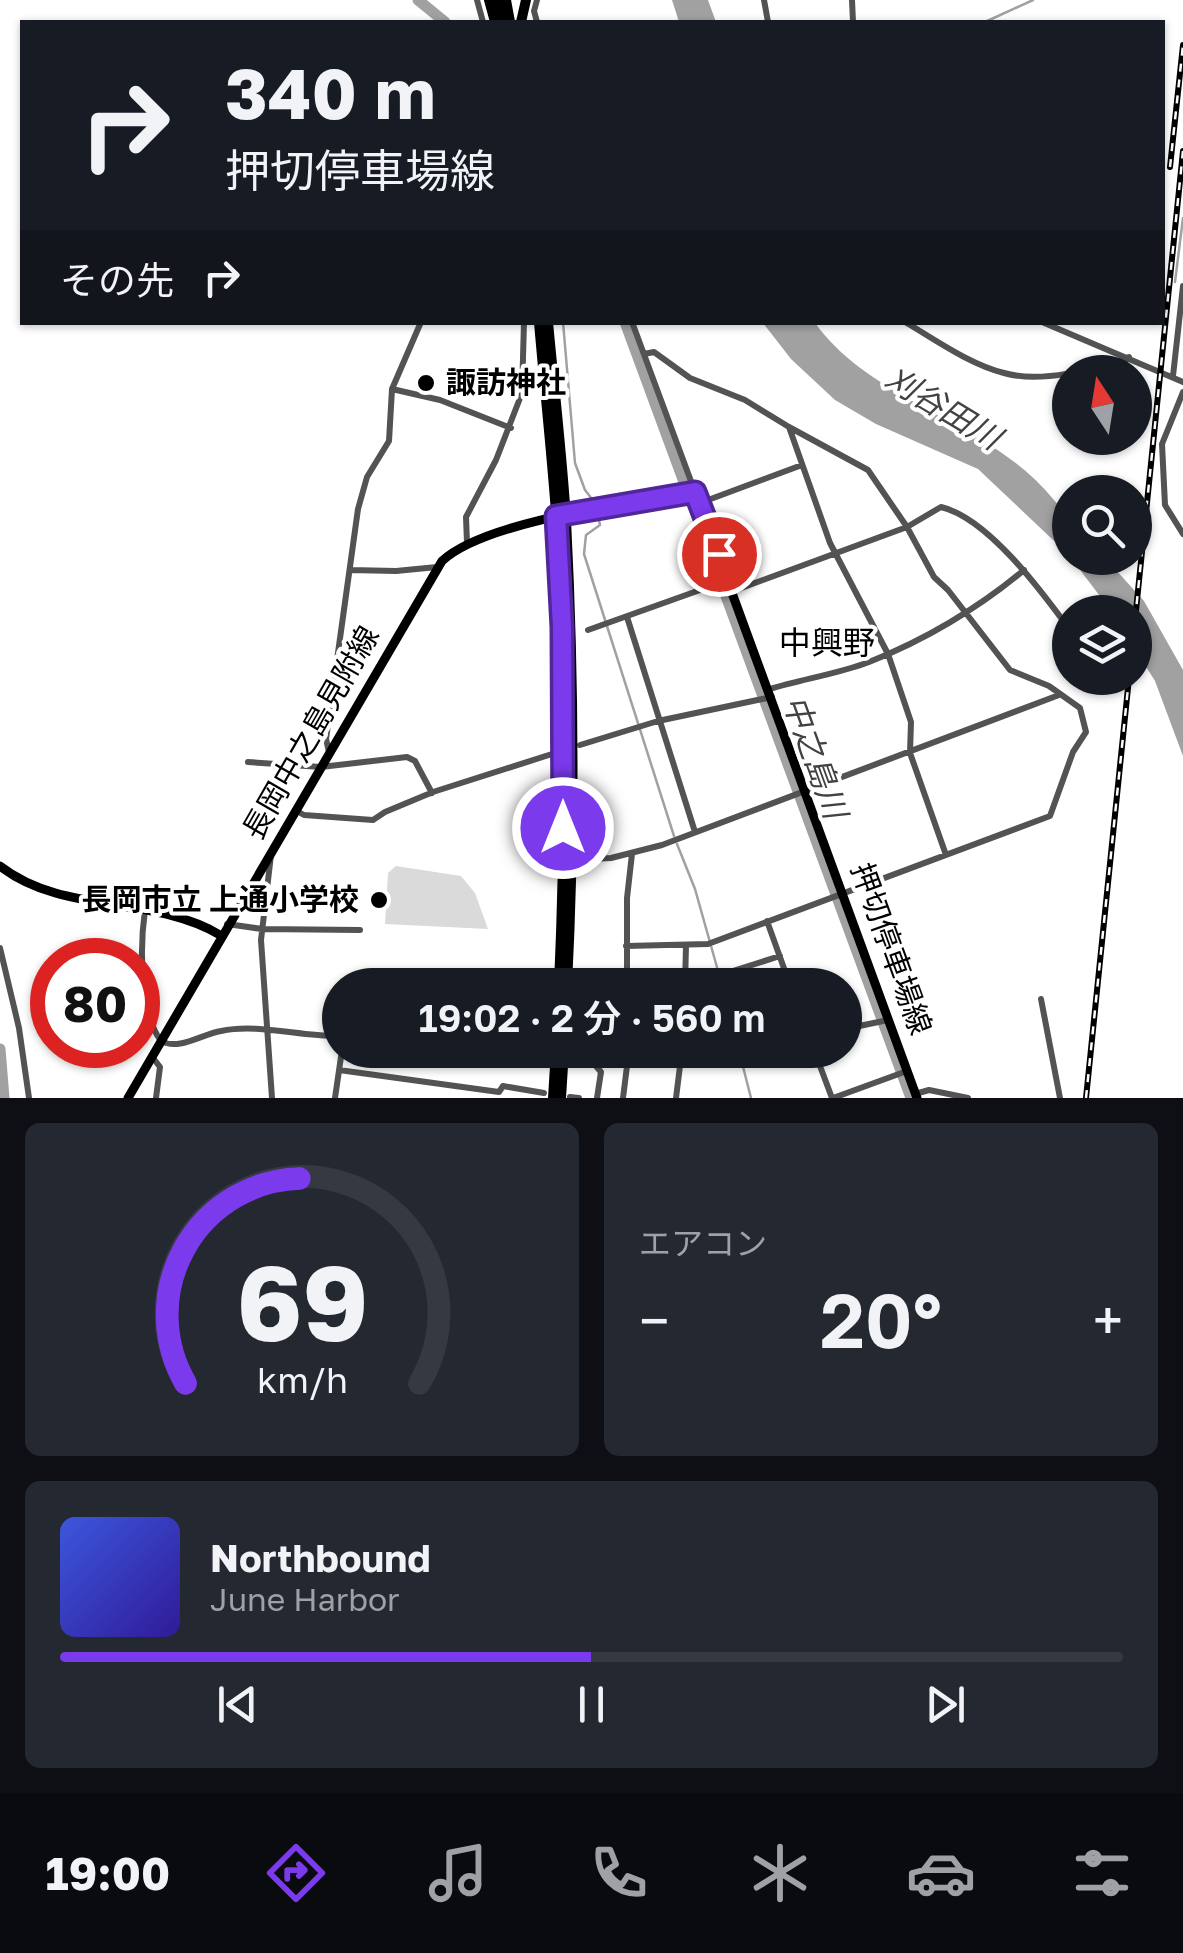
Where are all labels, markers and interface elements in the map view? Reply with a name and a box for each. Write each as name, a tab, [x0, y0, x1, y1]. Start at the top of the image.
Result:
text: 340 m	[225, 50, 436, 134]
icon: right	[60, 60, 190, 190]
text: 押切停車場線	[225, 143, 495, 197]
icon: right	[194, 250, 249, 305]
text: その先	[60, 257, 174, 302]
north arrow	[1052, 355, 1152, 455]
map controls	[1052, 355, 1152, 695]
water label: 刈谷田川	[879, 358, 1011, 458]
place label: 諏訪神社	[446, 364, 566, 400]
marker: 諏訪神社	[415, 372, 437, 394]
button: search	[1052, 475, 1152, 575]
pin	[677, 512, 762, 597]
icon: arrive	[692, 527, 747, 582]
button: layers	[1052, 595, 1152, 695]
street label: 長岡中之島見附線	[235, 620, 386, 845]
district label: 中興野	[779, 623, 875, 661]
water label: 中之島川	[776, 690, 857, 826]
position arrow	[511, 776, 615, 880]
street label: 押切停車場線	[844, 858, 940, 1039]
place label: 長岡市立 上通小学校	[82, 881, 359, 917]
marker: 長岡市立 上通小学校	[368, 889, 390, 911]
speed limit sign: 80	[30, 938, 160, 1068]
text: 19:02 · 2 分 · 560 m	[418, 995, 766, 1040]
text: エアコン	[639, 1224, 767, 1262]
text: 69	[236, 1239, 368, 1364]
text: 20°	[820, 1274, 942, 1365]
text: −	[639, 1287, 669, 1353]
text: +	[1093, 1287, 1123, 1353]
text: km/h	[257, 1358, 347, 1401]
text: Northbound	[210, 1535, 431, 1580]
text: June Harbor	[210, 1580, 400, 1618]
icon: previous	[210, 1677, 265, 1732]
icon: pause	[564, 1677, 619, 1732]
icon: next	[918, 1677, 973, 1732]
icon: directions	[261, 1838, 331, 1908]
icon: music	[423, 1838, 493, 1908]
icon: phone	[584, 1838, 654, 1908]
icon: climate	[745, 1838, 815, 1908]
icon: car	[906, 1838, 976, 1908]
icon: filters	[1067, 1838, 1137, 1908]
text: 19:00	[46, 1846, 170, 1900]

